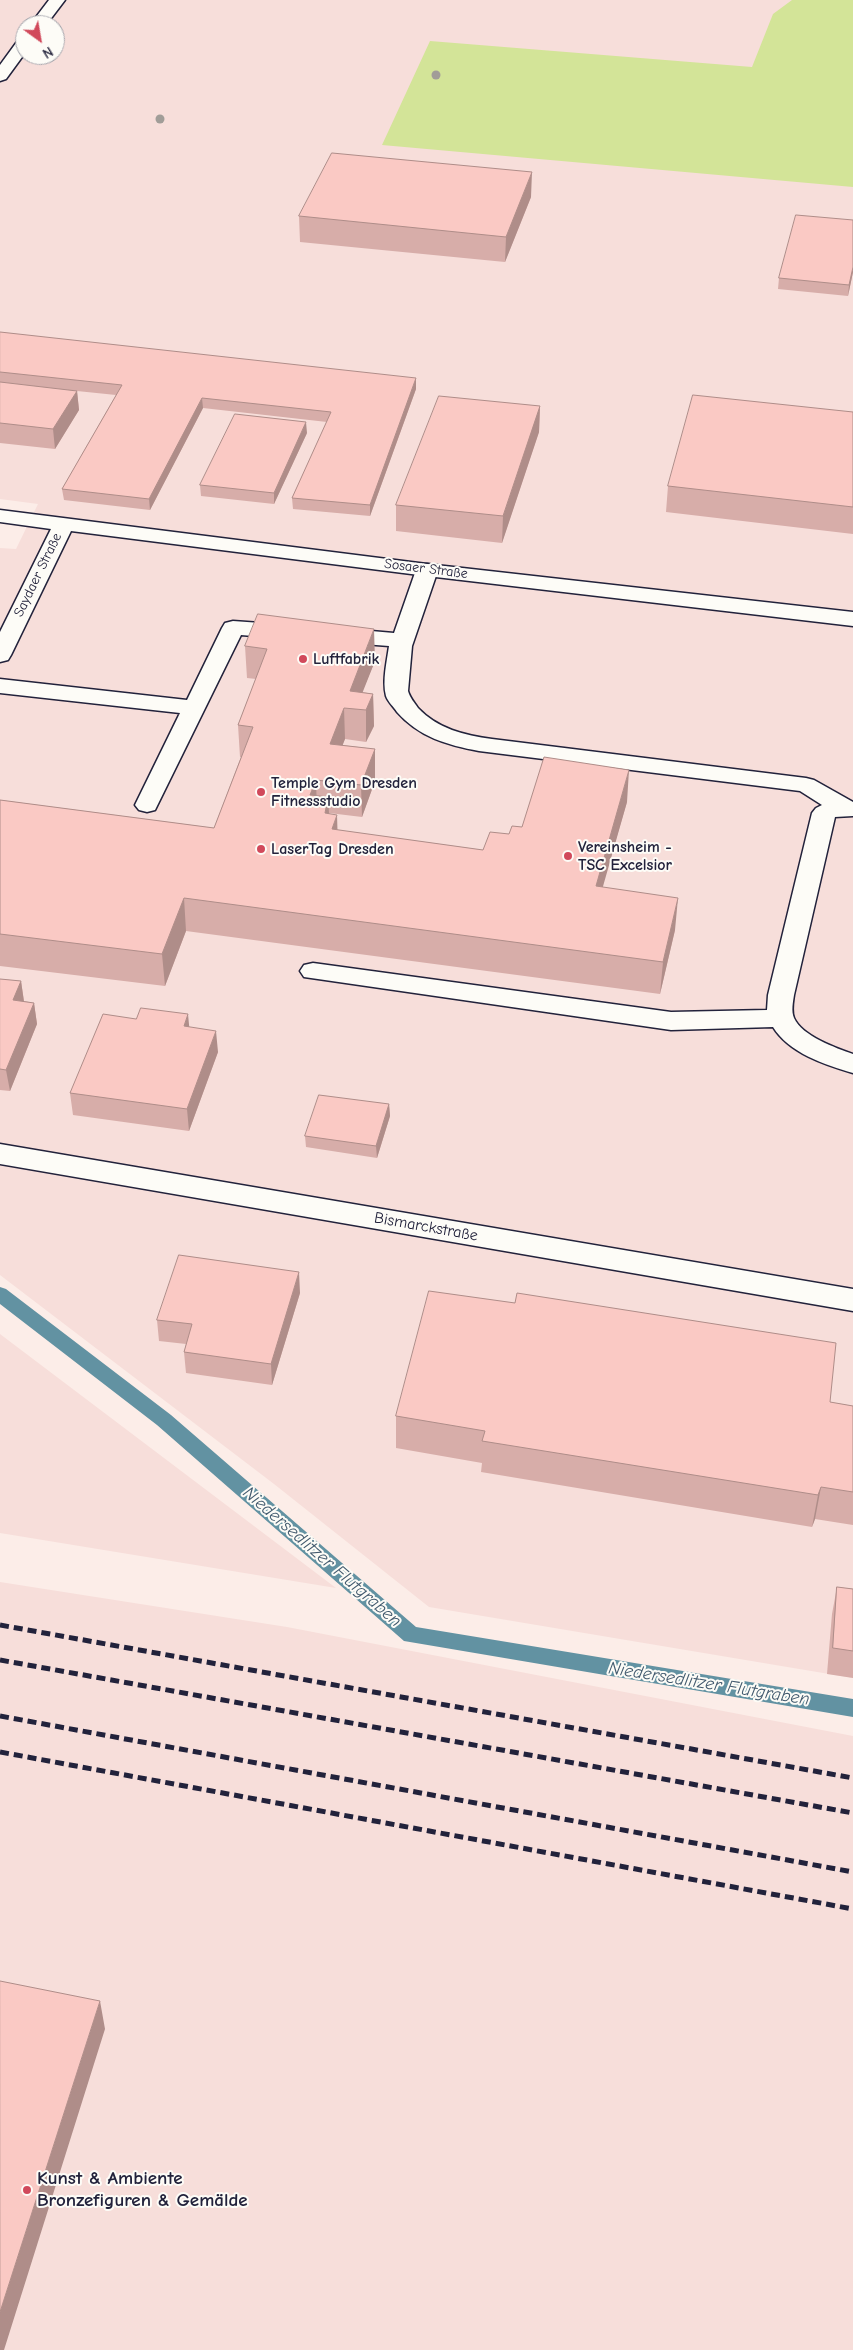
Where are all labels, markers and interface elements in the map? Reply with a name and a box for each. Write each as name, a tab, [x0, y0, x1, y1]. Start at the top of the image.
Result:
north arrow	[15, 15, 65, 65]
text: N	[39, 43, 56, 62]
street label: Saydaer Straße	[10, 530, 66, 620]
street label: Sosaer Straße	[383, 556, 469, 582]
place label: Luftfabrik	[313, 649, 379, 669]
marker: Luftfabrik	[297, 653, 309, 665]
place label: Temple Gym Dresden Fitnessstudio	[271, 773, 417, 811]
marker: Temple Gym Dresden Fitnessstudio	[255, 786, 267, 798]
place label: Vereinsheim - TSC Excelsior	[578, 837, 672, 875]
place label: LaserTag Dresden	[271, 839, 394, 859]
marker: LaserTag Dresden	[255, 843, 267, 855]
marker: Vereinsheim - TSC Excelsior	[562, 850, 574, 862]
street label: Bismarckstraße	[373, 1208, 479, 1246]
water label: Niedersedlitzer Flutgraben	[238, 1482, 406, 1632]
water label: Niedersedlitzer Flutgraben	[607, 1657, 811, 1711]
place label: Kunst & Ambiente Bronzefiguren & Gemälde	[37, 2168, 248, 2212]
marker: Kunst & Ambiente Bronzefiguren & Gemälde	[21, 2184, 33, 2196]

